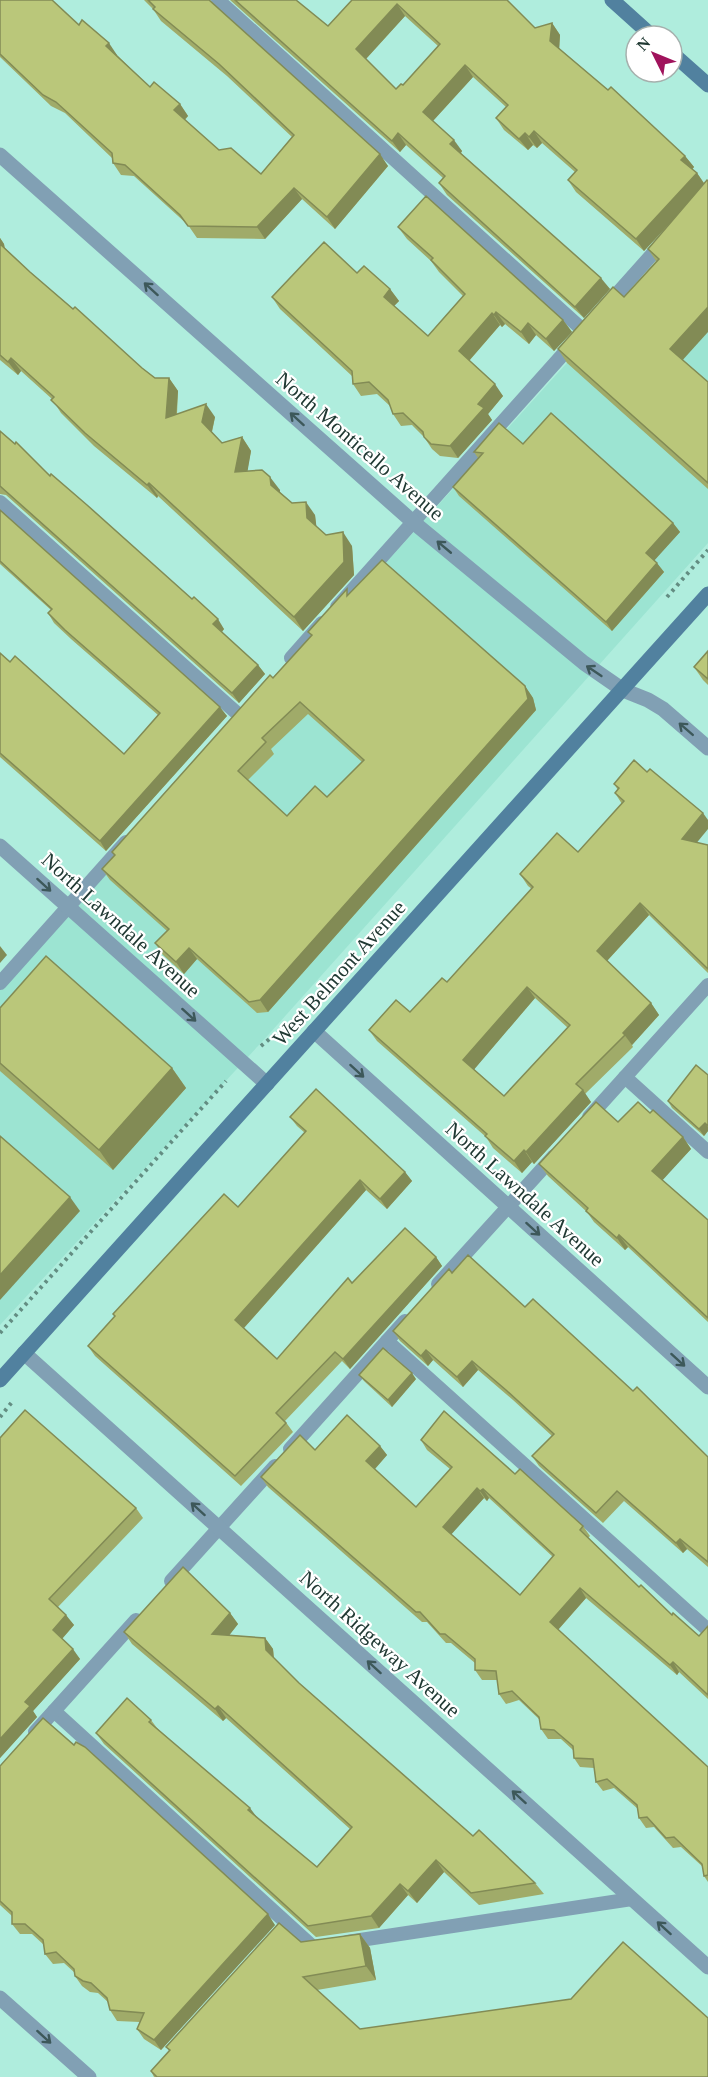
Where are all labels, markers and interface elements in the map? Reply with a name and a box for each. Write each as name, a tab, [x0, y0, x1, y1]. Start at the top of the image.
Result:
north arrow	[624, 24, 684, 84]
text: N	[633, 34, 654, 54]
one-way arrow	[144, 282, 159, 296]
street label: North Monticello Avenue	[271, 367, 449, 525]
one-way arrow	[290, 412, 305, 426]
one-way arrow	[436, 541, 452, 554]
one-way arrow	[587, 665, 603, 677]
one-way arrow	[679, 722, 694, 736]
street label: North Lawndale Avenue	[37, 848, 205, 1002]
one-way arrow	[36, 878, 51, 892]
street label: West Belmont Avenue	[268, 896, 410, 1050]
one-way arrow	[181, 1008, 196, 1022]
one-way arrow	[350, 1064, 365, 1078]
street label: North Lawndale Avenue	[441, 1117, 609, 1271]
one-way arrow	[526, 1222, 541, 1237]
one-way arrow	[670, 1353, 685, 1367]
one-way arrow	[191, 1502, 206, 1516]
street label: North Ridgeway Avenue	[295, 1566, 465, 1722]
one-way arrow	[367, 1660, 382, 1674]
one-way arrow	[512, 1790, 527, 1804]
one-way arrow	[657, 1921, 672, 1935]
one-way arrow	[36, 2030, 51, 2044]

